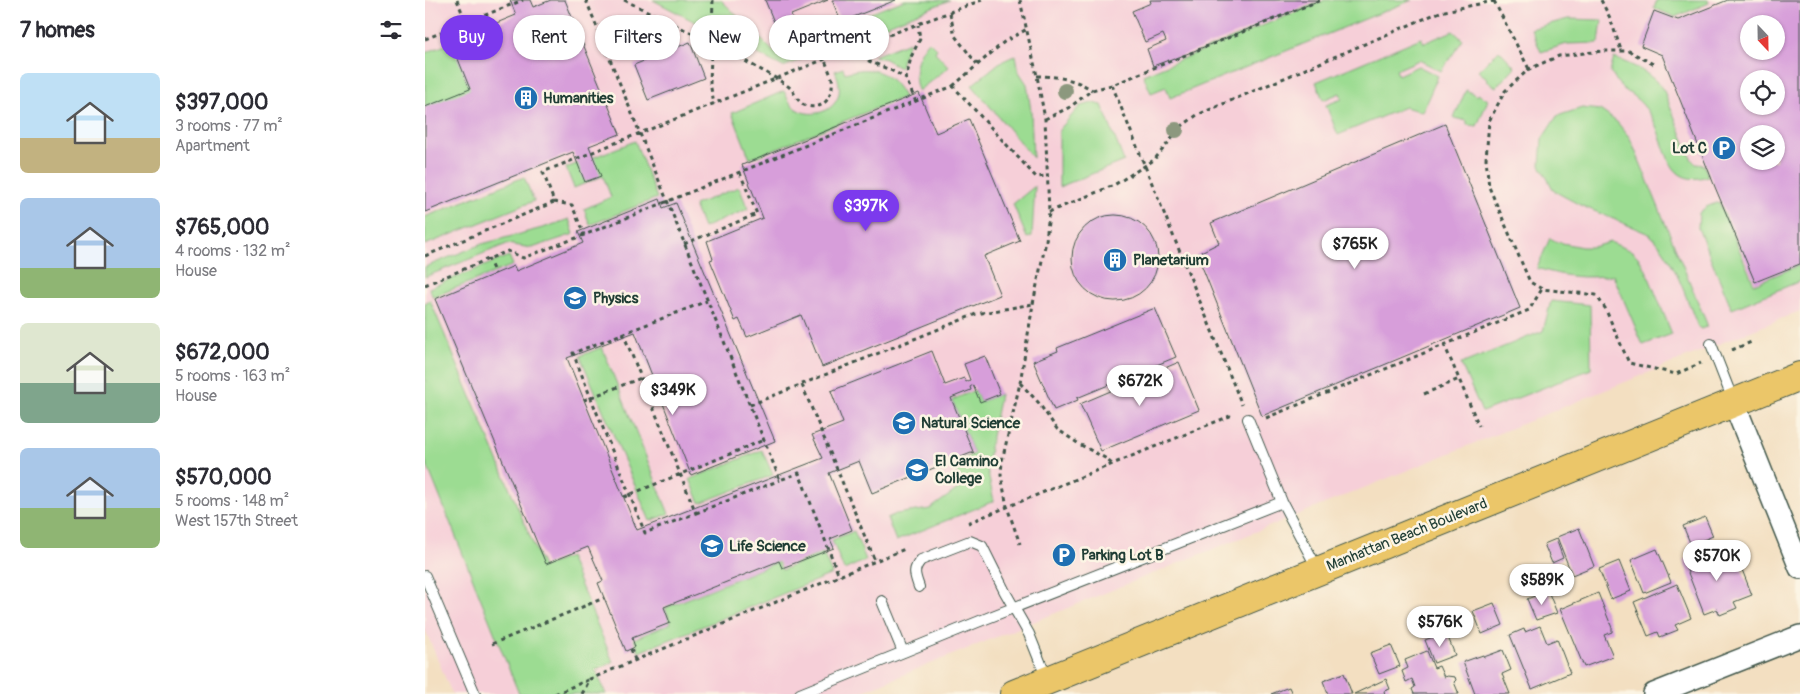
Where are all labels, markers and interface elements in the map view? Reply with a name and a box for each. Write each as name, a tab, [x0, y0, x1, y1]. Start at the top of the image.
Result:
chip: Buy	[440, 15, 503, 60]
chip: Rent	[513, 15, 585, 60]
chip: Filters	[595, 15, 680, 60]
chip: New	[690, 15, 759, 60]
chip: Apartment	[769, 15, 889, 60]
north arrow	[1740, 15, 1785, 60]
map controls	[1740, 15, 1785, 170]
icon: filters	[377, 16, 405, 44]
text: 7 homes	[20, 17, 95, 44]
button: locate	[1740, 70, 1785, 115]
building icon: Humanities	[513, 85, 539, 111]
text: $397,000	[175, 89, 268, 116]
place label: Humanities	[543, 89, 614, 108]
icon: home	[60, 93, 120, 153]
text: 3 rooms · 77 m²	[175, 116, 283, 136]
button: layers	[1740, 125, 1785, 170]
parking icon: Lot C	[1711, 135, 1737, 161]
text: Apartment	[175, 136, 250, 156]
place label: Lot C	[1672, 139, 1707, 158]
pin: $397K	[831, 190, 901, 232]
text: $397K	[844, 196, 888, 216]
text: $765,000	[175, 214, 269, 241]
icon: home	[60, 218, 120, 278]
pin: $765K	[1320, 228, 1390, 270]
text: $765K	[1333, 234, 1377, 254]
text: 4 rooms · 132 m²	[175, 241, 290, 261]
building icon: Planetarium	[1102, 247, 1128, 273]
place label: Planetarium	[1133, 251, 1209, 270]
text: House	[175, 261, 217, 281]
school or university icon: Physics	[562, 285, 588, 311]
place label: Physics	[593, 289, 639, 308]
text: $672,000	[175, 339, 270, 366]
icon: home	[60, 343, 120, 403]
pin: $672K	[1105, 364, 1175, 407]
text: 5 rooms · 163 m²	[175, 366, 290, 386]
text: $672K	[1118, 371, 1162, 391]
pin: $349K	[638, 374, 708, 416]
text: $349K	[651, 380, 695, 400]
text: House	[175, 386, 217, 406]
school or university icon: Natural Science	[891, 410, 917, 436]
place label: Natural Science	[921, 414, 1021, 433]
place label: El Camino College	[935, 452, 999, 488]
school or university icon: El Camino College	[904, 457, 930, 483]
text: $570,000	[175, 464, 272, 491]
icon: home	[60, 468, 120, 528]
text: 5 rooms · 148 m²	[175, 491, 289, 511]
street label: Manhattan Beach Boulevard	[1324, 494, 1490, 576]
text: West 157th Street	[175, 511, 298, 531]
school or university icon: Life Science	[699, 533, 725, 559]
place label: Life Science	[729, 537, 806, 556]
pin: $570K	[1682, 540, 1752, 582]
parking icon: Parking Lot B	[1051, 542, 1077, 568]
place label: Parking Lot B	[1081, 546, 1164, 565]
text: $570K	[1694, 546, 1740, 566]
pin: $589K	[1507, 564, 1577, 606]
text: $589K	[1520, 570, 1564, 590]
pin: $576K	[1405, 606, 1475, 648]
text: $576K	[1418, 612, 1462, 632]

